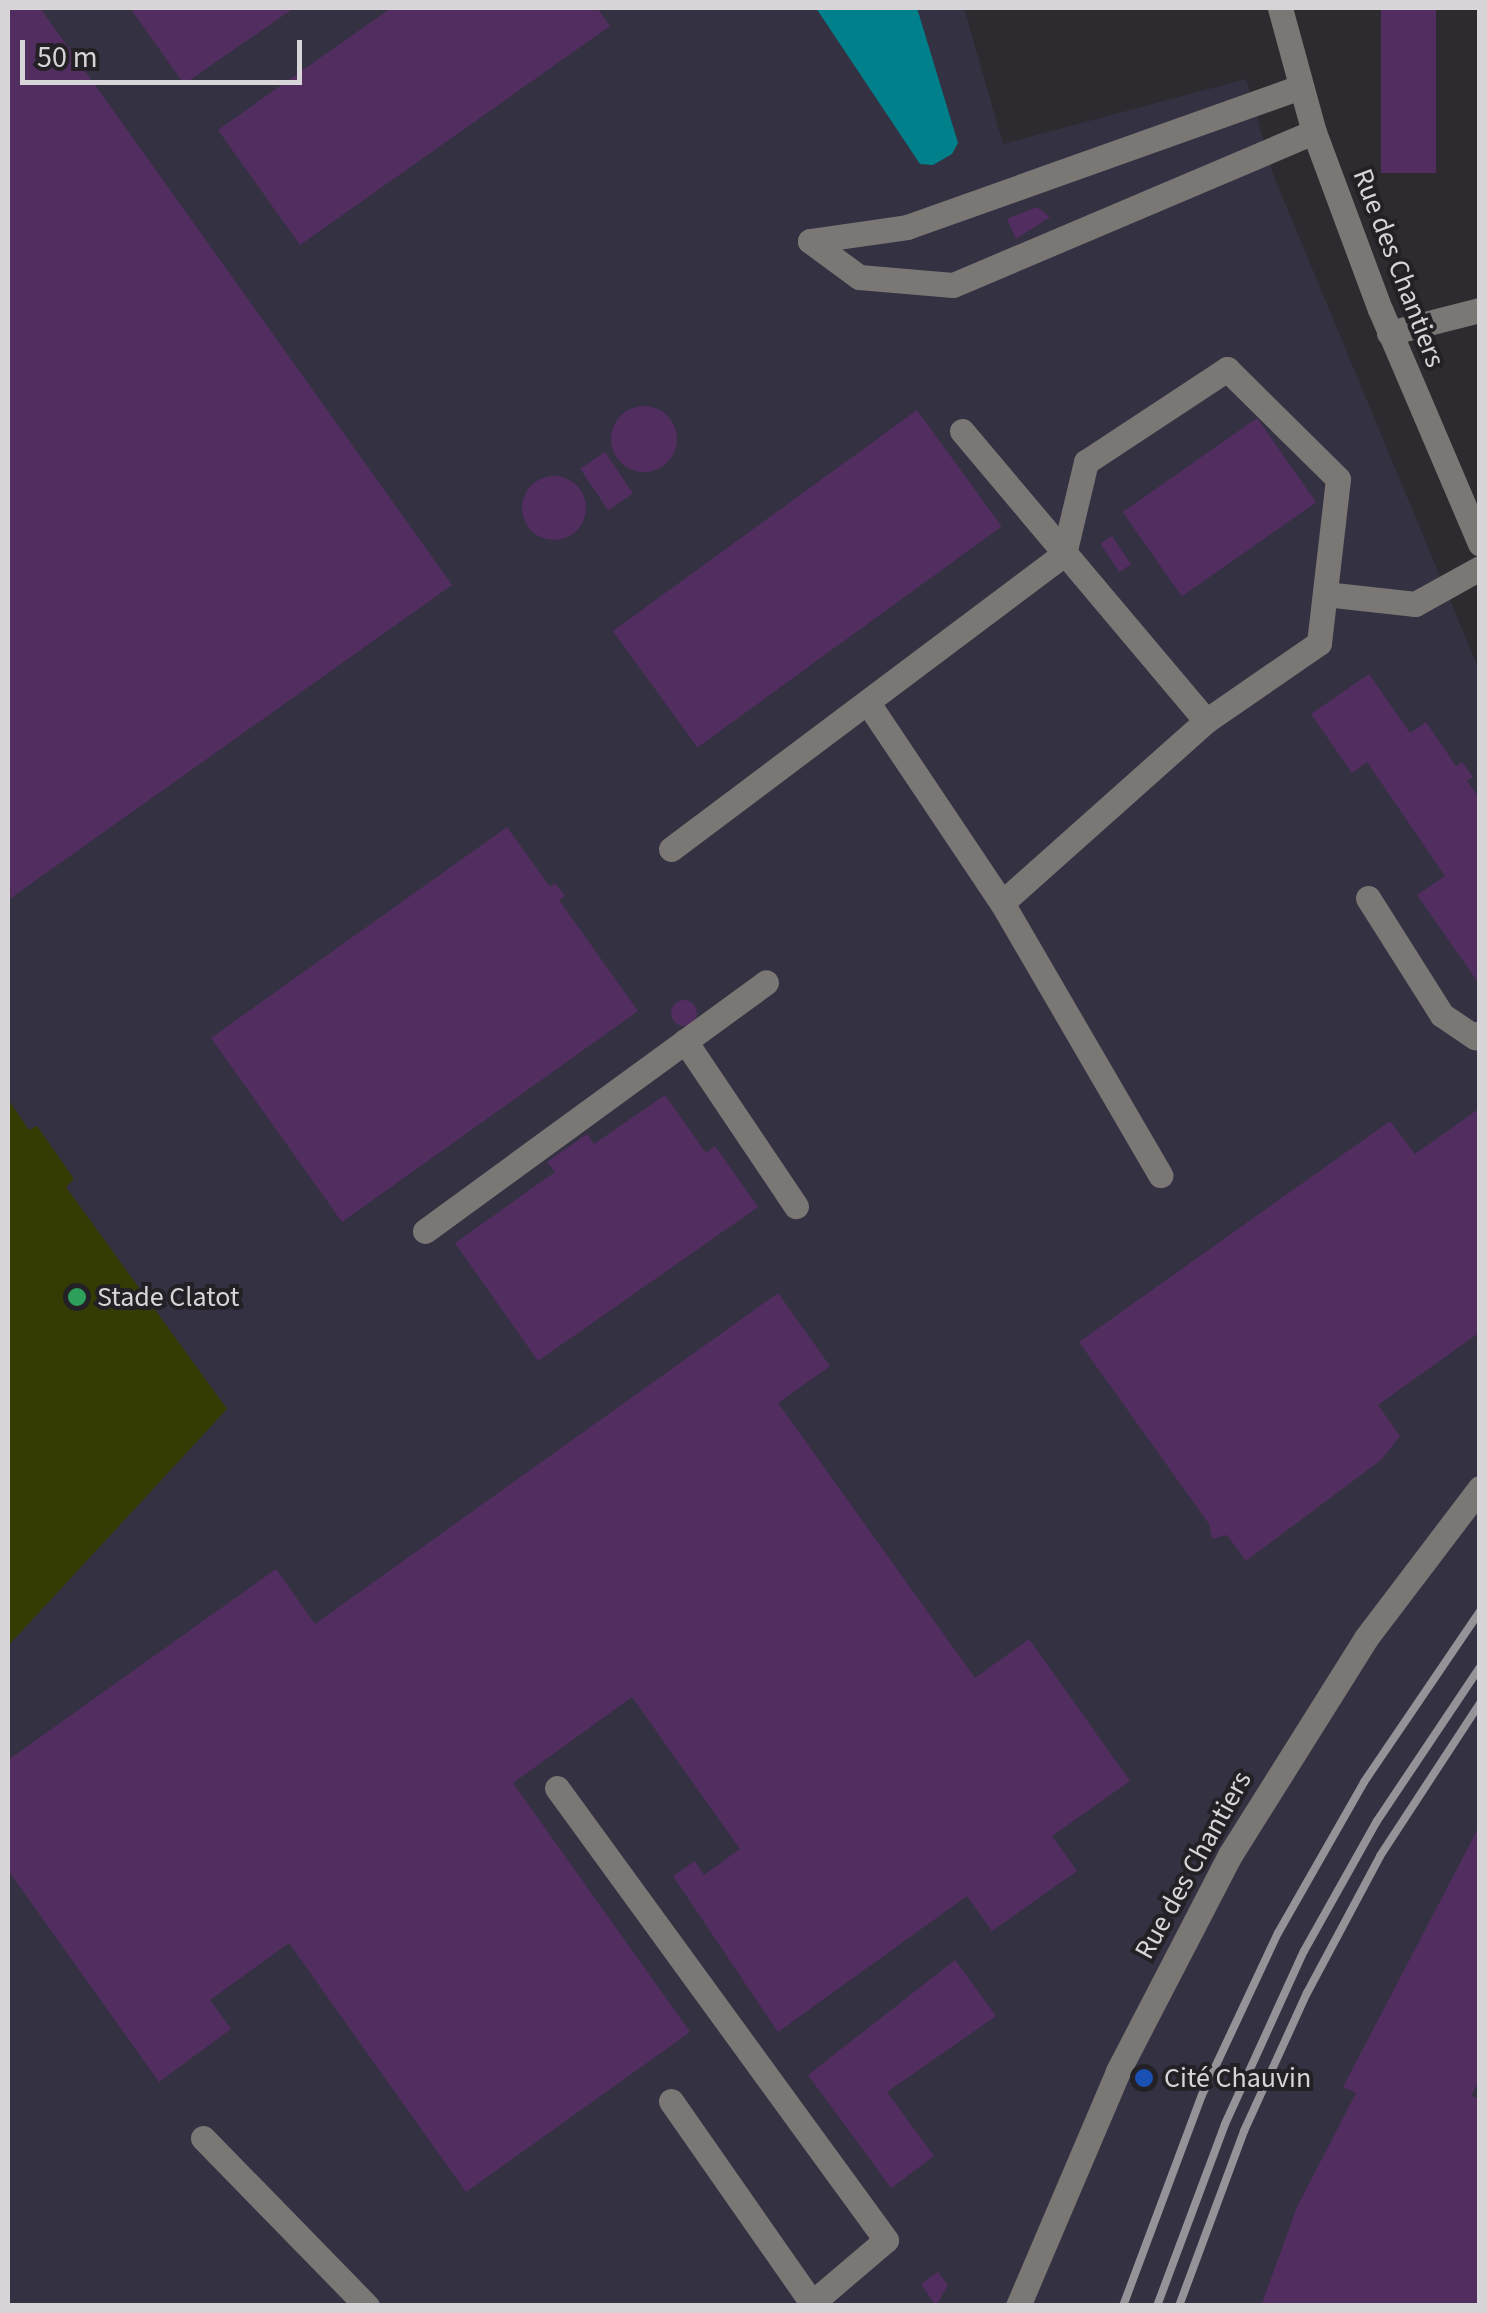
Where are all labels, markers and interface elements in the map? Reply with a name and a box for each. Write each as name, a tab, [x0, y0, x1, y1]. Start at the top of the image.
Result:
scale bar	[25, 20, 308, 82]
text: 50 m	[37, 36, 98, 79]
street label: Rue des Chantiers	[1346, 164, 1452, 372]
place label: Stade Clatot	[97, 1280, 239, 1314]
marker: Stade Clatot	[66, 1286, 88, 1308]
street label: Rue des Chantiers	[1127, 1765, 1259, 1965]
place label: Cité Chauvin	[1164, 2061, 1311, 2095]
marker: Cité Chauvin	[1133, 2067, 1155, 2089]

